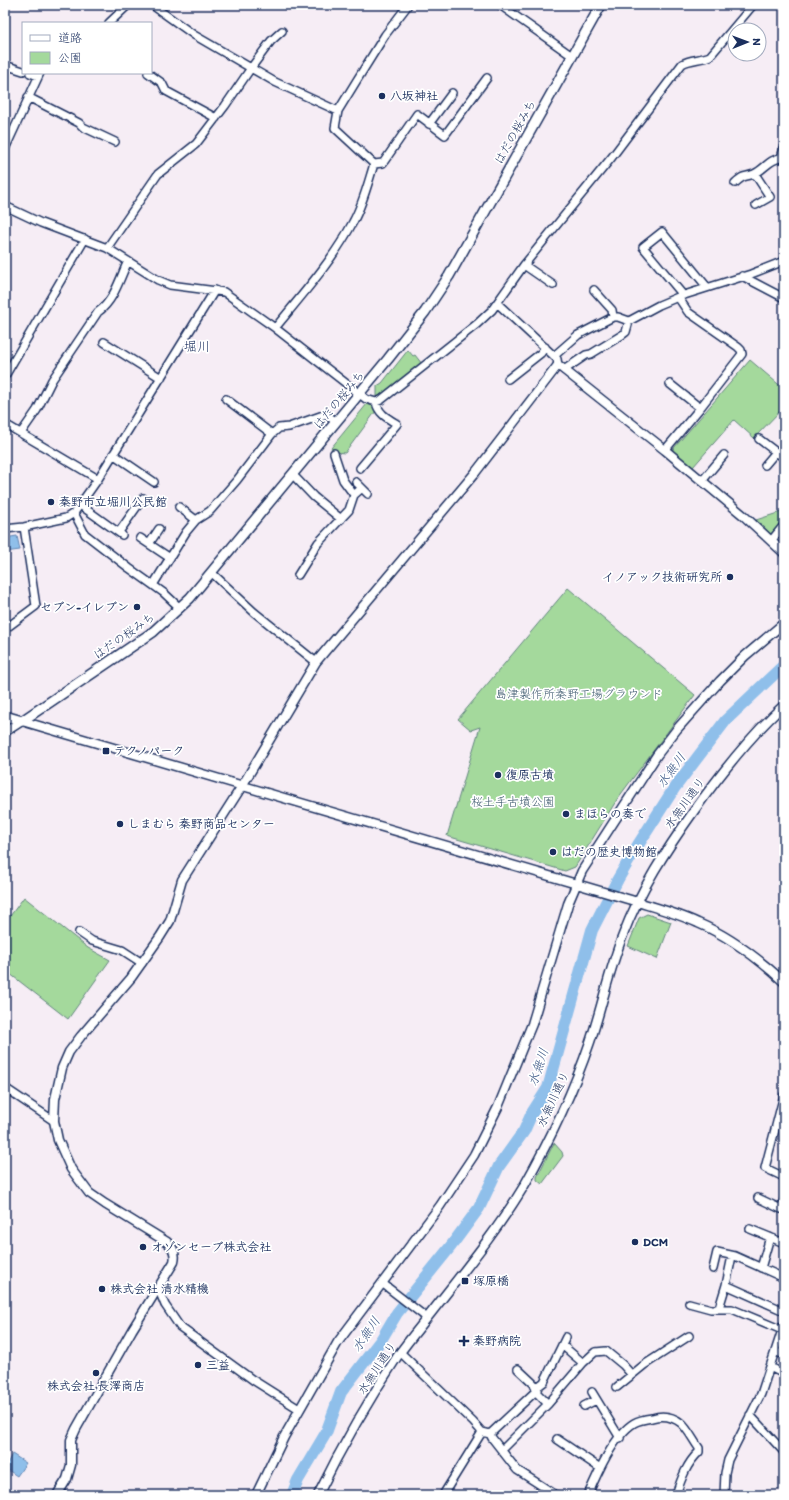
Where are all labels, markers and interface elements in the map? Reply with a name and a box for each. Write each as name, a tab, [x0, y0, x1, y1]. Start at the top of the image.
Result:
legend	[22, 22, 152, 74]
north arrow	[727, 22, 767, 62]
text: 道路	[58, 31, 82, 45]
text: N	[750, 38, 763, 46]
text: 公園	[58, 51, 82, 65]
place label: 八坂神社	[390, 89, 438, 103]
marker: 八坂神社	[377, 91, 387, 101]
street label: はだの桜みち	[492, 97, 538, 167]
district label: 堀川	[184, 339, 210, 354]
street label: はだの桜みち	[311, 368, 367, 432]
place label: 秦野市立堀川公民館	[59, 495, 167, 509]
marker: 秦野市立堀川公民館	[46, 497, 56, 507]
place label: イノアック技術研究所	[602, 570, 723, 584]
marker: イノアック技術研究所	[725, 572, 735, 582]
place label: セブン-イレブン	[40, 600, 129, 614]
marker: セブン-イレブン	[132, 602, 142, 612]
street label: はだの桜みち	[91, 610, 157, 662]
park label: 島津製作所秦野工場グラウンド	[495, 687, 663, 701]
place label: テクノパーク	[114, 744, 184, 758]
marker: テクノパーク	[101, 746, 111, 756]
water label: 水無川	[653, 750, 689, 790]
place label: 復原古墳	[506, 768, 554, 782]
marker: 復原古墳	[493, 770, 503, 780]
street label: 水無川通り	[662, 775, 708, 831]
park label: 桜土手古墳公園	[471, 795, 555, 809]
place label: まほらの奏で	[574, 807, 646, 821]
marker: まほらの奏で	[561, 809, 571, 819]
place label: しまむら 秦野商品センター	[128, 817, 275, 831]
marker: しまむら 秦野商品センター	[115, 819, 125, 829]
place label: はだの歴史博物館	[561, 845, 657, 859]
marker: はだの歴史博物館	[548, 847, 558, 857]
water label: 水無川	[525, 1046, 551, 1088]
street label: 水無川通り	[534, 1069, 572, 1129]
place label: DCM	[643, 1235, 668, 1249]
marker: DCM	[630, 1237, 640, 1247]
place label: オゾンセーブ株式会社	[151, 1240, 271, 1254]
marker: オゾンセーブ株式会社	[138, 1242, 148, 1252]
place label: 塚原橋	[473, 1274, 509, 1288]
marker: 塚原橋	[460, 1276, 470, 1286]
place label: 株式会社 清水精機	[110, 1282, 209, 1296]
marker: 株式会社 清水精機	[97, 1284, 107, 1294]
water label: 水無川	[349, 1314, 383, 1354]
place label: 秦野病院	[473, 1334, 521, 1348]
marker: 秦野病院	[458, 1335, 470, 1347]
street label: 水無川通り	[355, 1339, 399, 1397]
place label: 三益	[206, 1358, 230, 1372]
marker: 三益	[193, 1360, 203, 1370]
marker: 株式会社 長澤商店	[91, 1368, 101, 1378]
place label: 株式会社 長澤商店	[47, 1379, 145, 1393]

